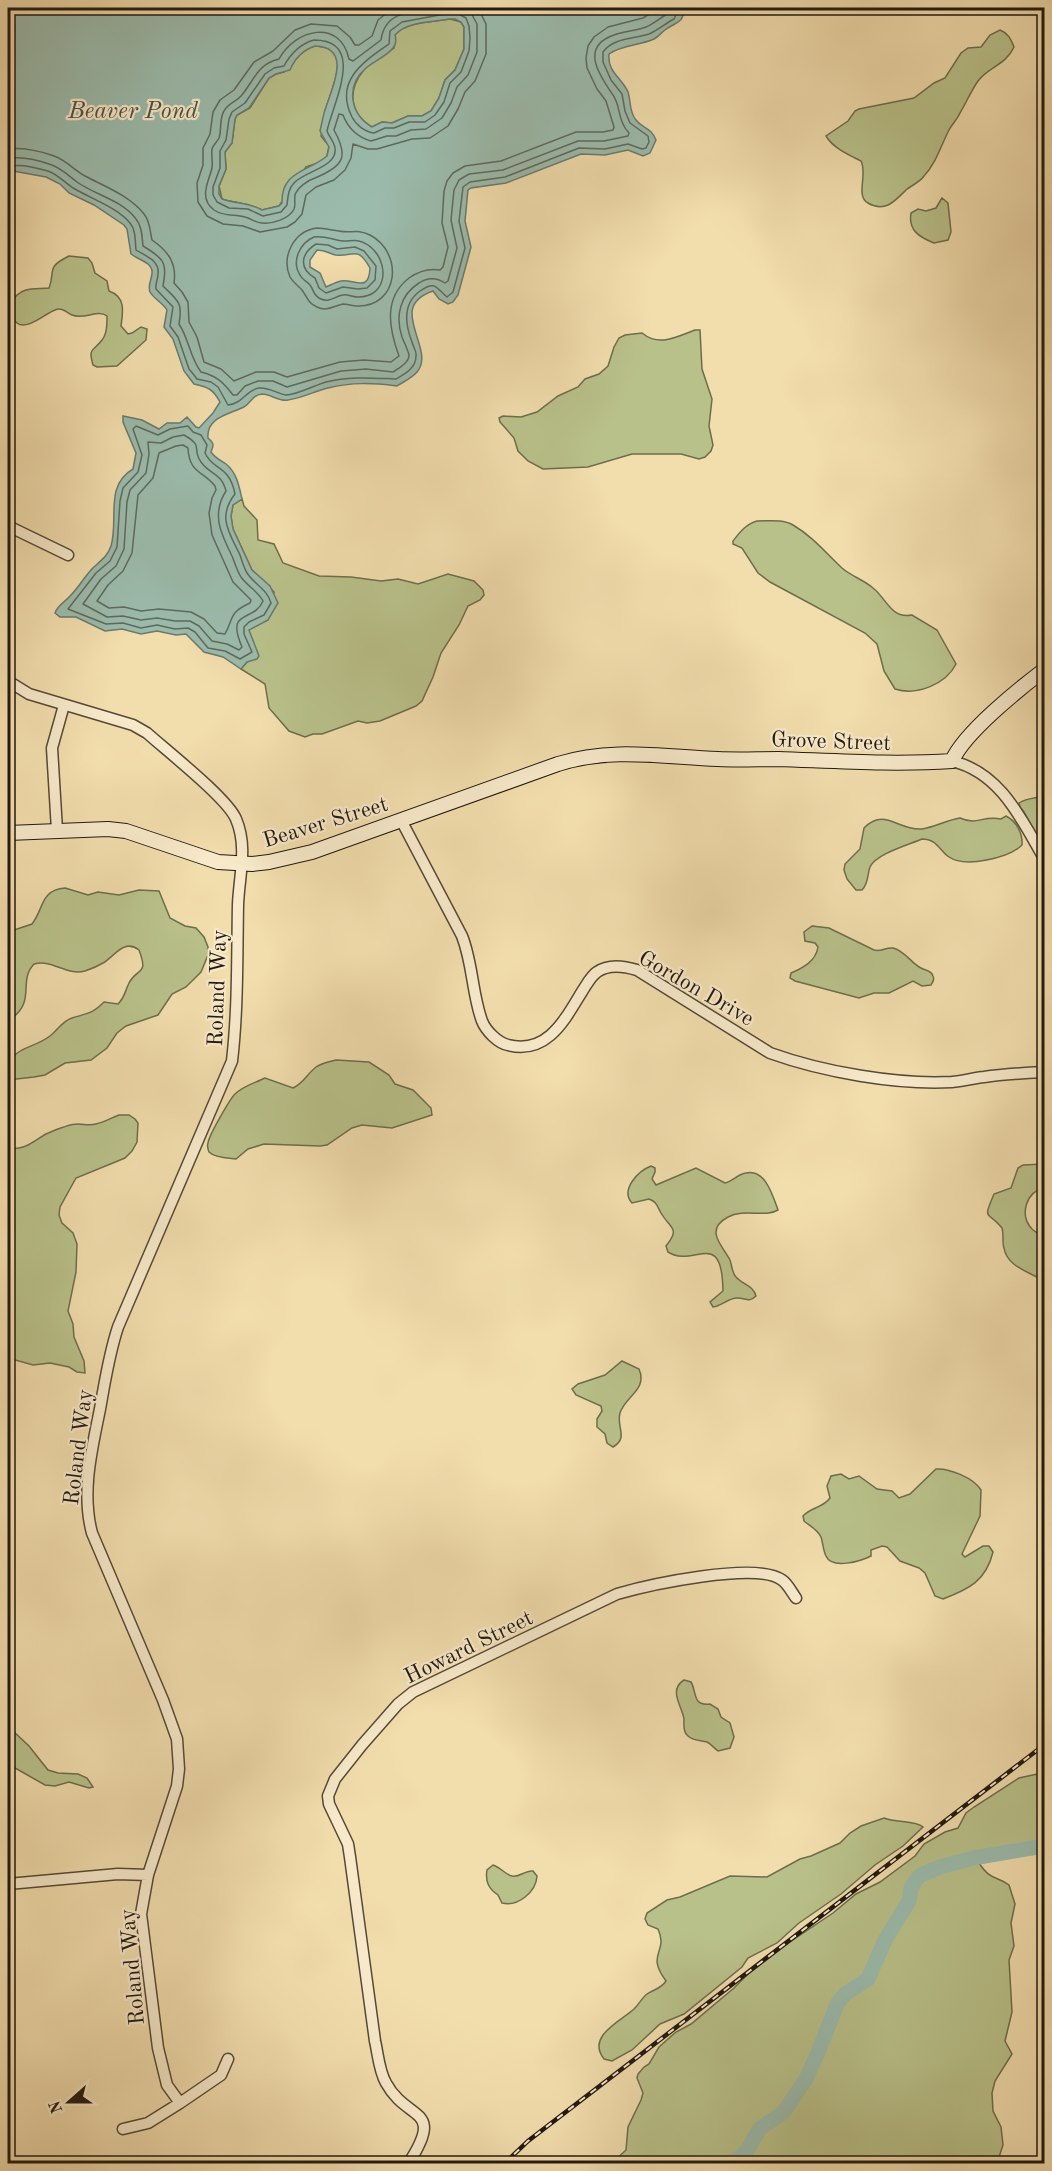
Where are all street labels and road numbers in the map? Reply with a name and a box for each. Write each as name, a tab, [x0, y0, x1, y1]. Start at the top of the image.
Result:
street label: Grove Street	[771, 729, 891, 755]
street label: Beaver Street	[260, 793, 391, 852]
street label: Roland Way	[205, 929, 231, 1047]
street label: Gordon Drive	[635, 947, 757, 1031]
street label: Roland Way	[61, 1388, 97, 1507]
street label: Howard Street	[401, 1607, 537, 1688]
street label: Roland Way	[117, 1907, 149, 2026]

